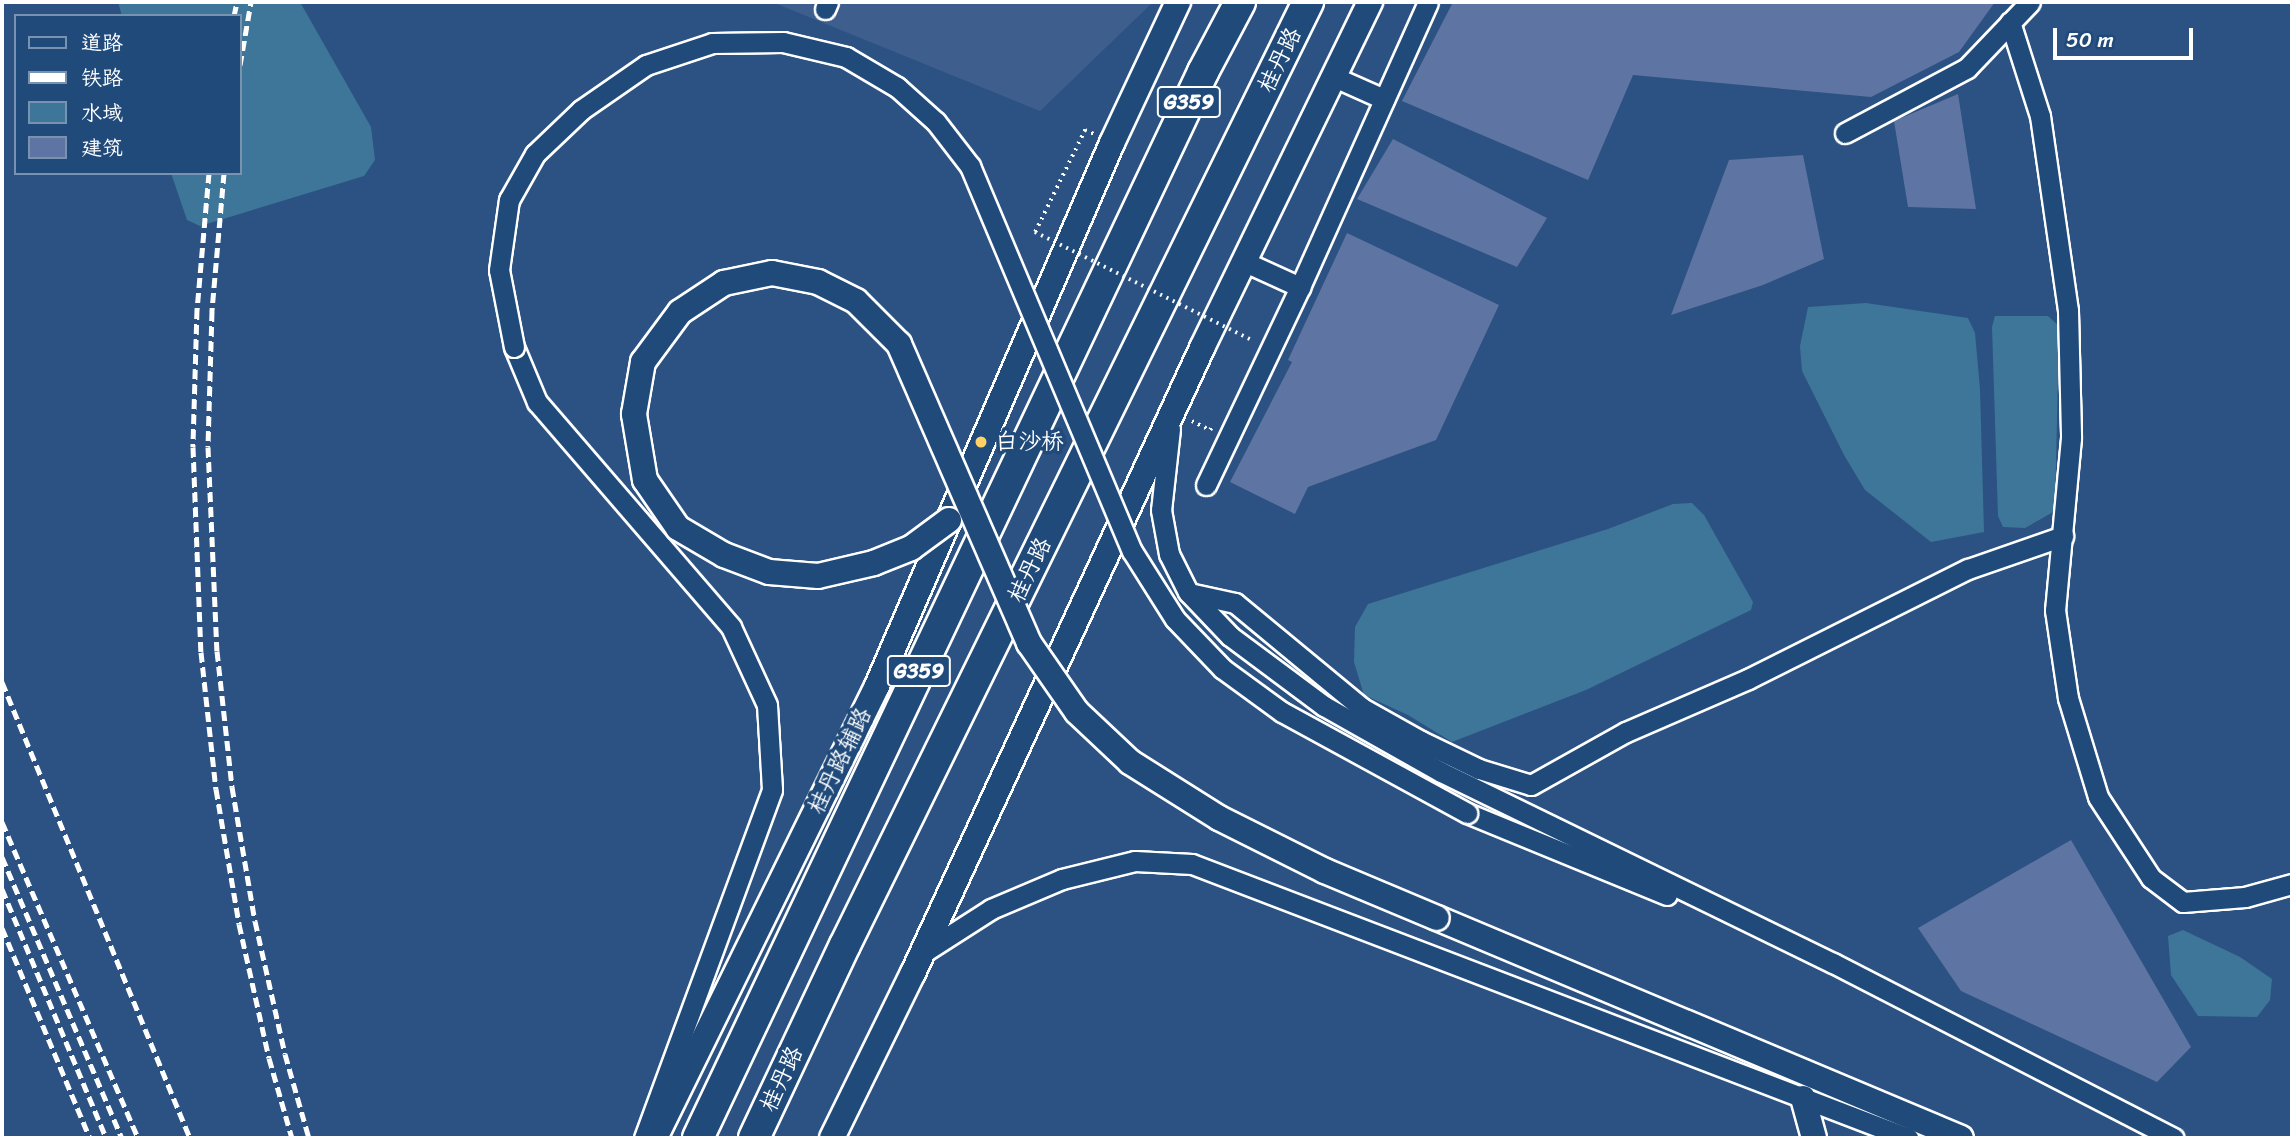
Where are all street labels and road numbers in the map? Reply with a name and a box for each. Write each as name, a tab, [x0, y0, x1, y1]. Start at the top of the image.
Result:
street label: 桂丹路	[1252, 23, 1308, 97]
road number: G359	[1156, 84, 1222, 119]
street label: 桂丹路	[1002, 533, 1058, 607]
road number: G359	[886, 654, 952, 688]
street label: 桂丹路辅路	[802, 703, 878, 819]
street label: 桂丹路	[755, 1042, 809, 1116]

